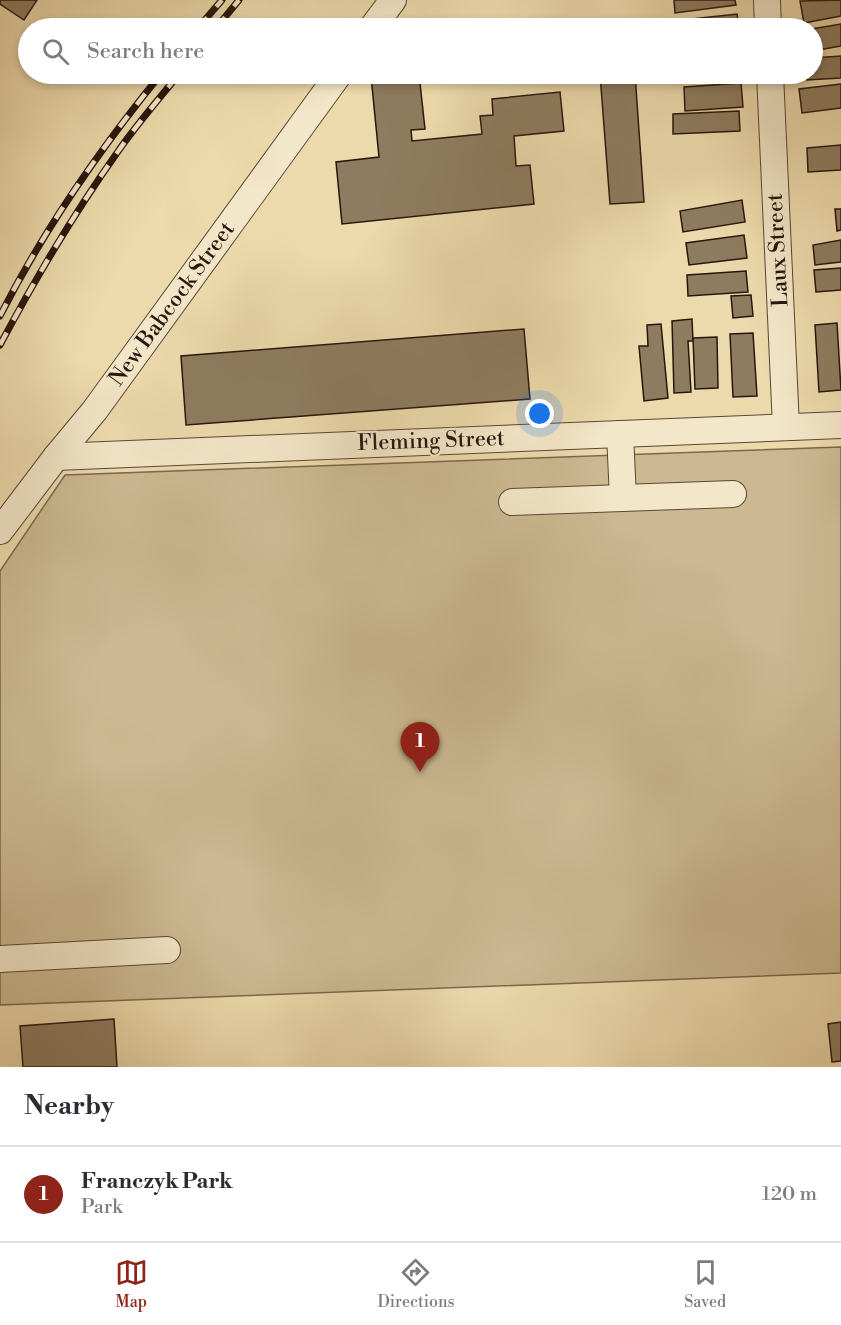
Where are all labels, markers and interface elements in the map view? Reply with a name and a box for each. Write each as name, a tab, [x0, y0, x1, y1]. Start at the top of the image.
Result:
search box	[18, 18, 823, 84]
icon: search	[39, 35, 72, 68]
text: Search here	[87, 38, 204, 65]
street label: Laux Street	[762, 192, 794, 307]
street label: New Babcock Street	[103, 216, 241, 391]
your location	[525, 399, 554, 428]
street label: Fleming Street	[357, 425, 505, 457]
pin: 1	[400, 722, 440, 772]
text: Nearby	[24, 1090, 114, 1122]
text: Franczyk Park	[81, 1168, 233, 1195]
text: 1	[39, 1182, 48, 1207]
text: 120 m	[762, 1182, 817, 1207]
text: Park	[81, 1195, 123, 1220]
tab: Map	[115, 1256, 148, 1312]
tab: Directions	[377, 1256, 455, 1312]
tab: Saved	[684, 1256, 726, 1312]

